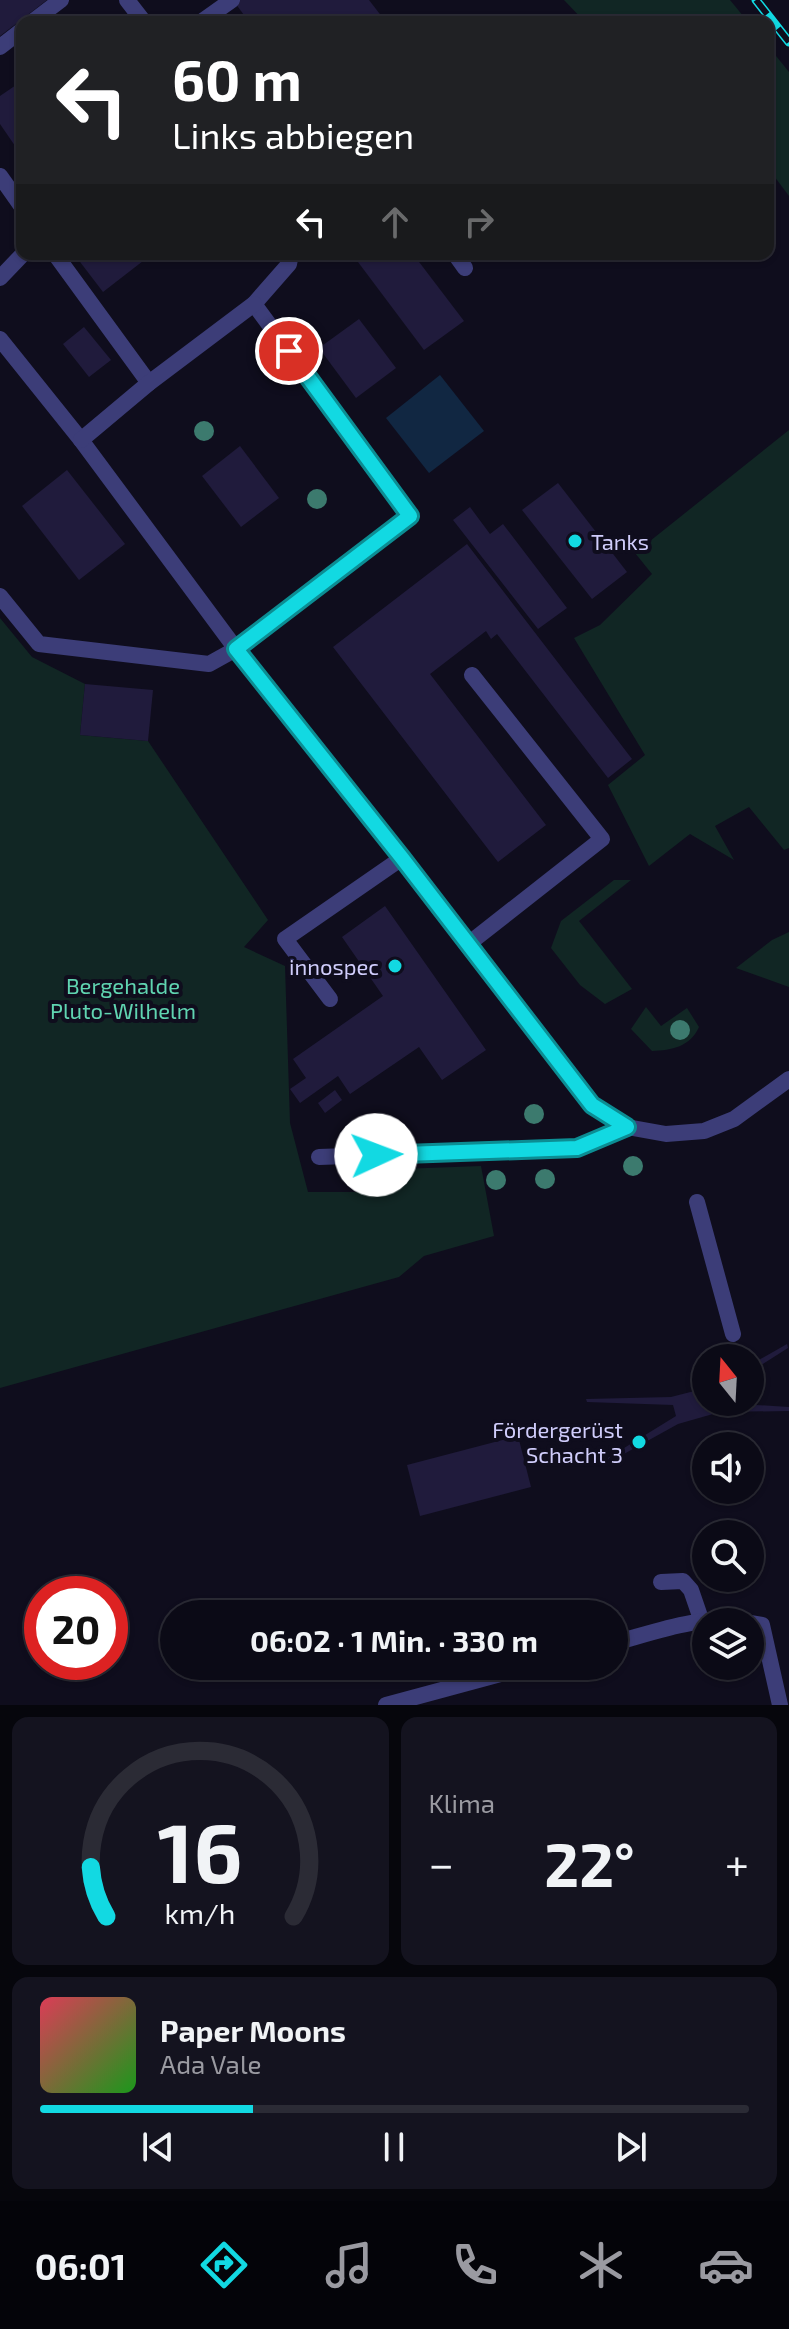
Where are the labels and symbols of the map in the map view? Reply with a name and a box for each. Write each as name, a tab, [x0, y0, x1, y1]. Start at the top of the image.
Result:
pin	[255, 317, 323, 385]
place label: Tanks	[591, 528, 649, 554]
marker: Tanks	[566, 532, 584, 550]
place label: innospec	[289, 953, 379, 979]
marker: innospec	[386, 957, 404, 975]
park label: Bergehalde Pluto-Wilhelm	[50, 972, 196, 1023]
position arrow	[334, 1113, 418, 1197]
north arrow	[692, 1344, 764, 1416]
place label: Fördergerüst Schacht 3	[492, 1416, 623, 1467]
marker: Fördergerüst Schacht 3	[630, 1433, 648, 1451]
speed limit sign: 20	[24, 1576, 128, 1680]

